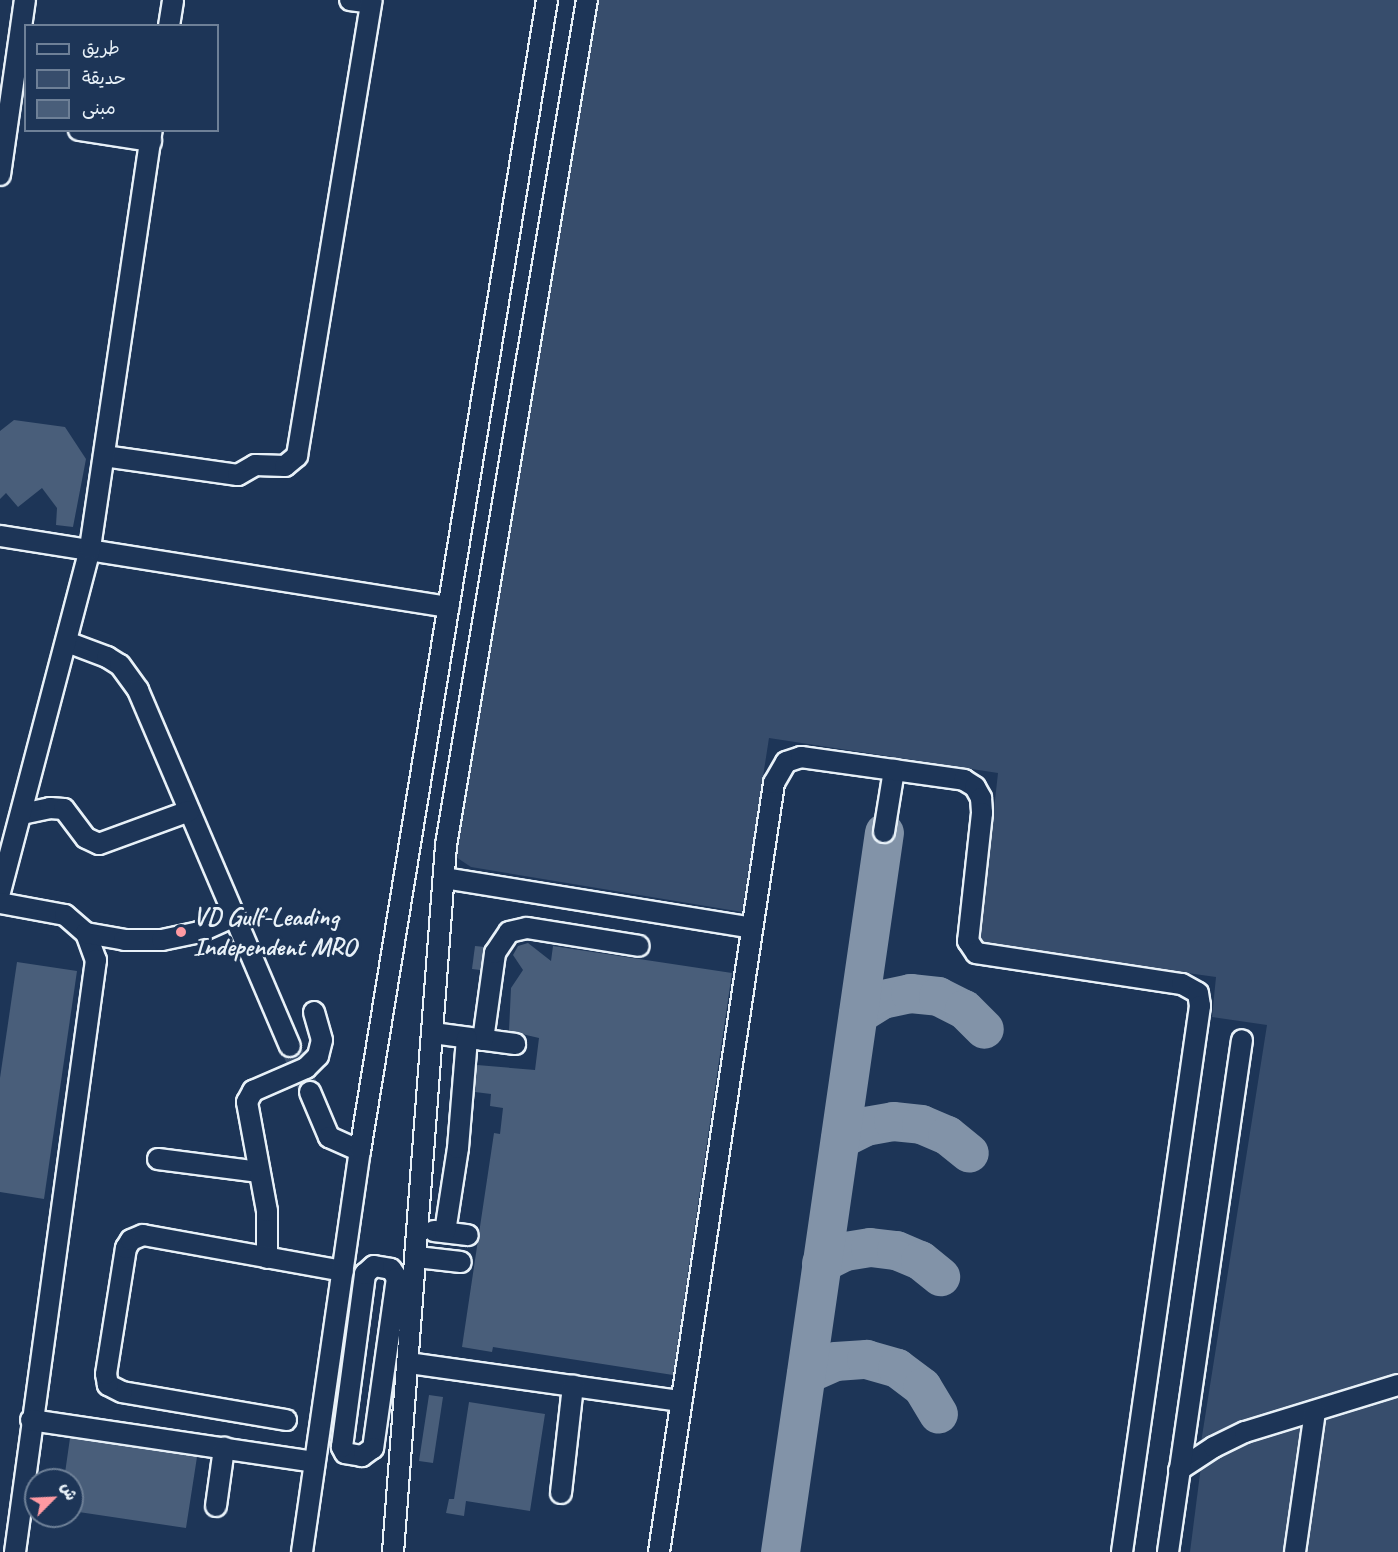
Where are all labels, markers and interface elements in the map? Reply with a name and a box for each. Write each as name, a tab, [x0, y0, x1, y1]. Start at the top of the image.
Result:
legend	[24, 24, 219, 132]
text: طريق	[82, 37, 120, 59]
text: حديقة	[82, 67, 126, 89]
text: مبنى	[82, 97, 116, 119]
place label: VD Gulf-Leading Independent MRO	[193, 901, 356, 963]
marker: VD Gulf-Leading Independent MRO	[174, 925, 188, 939]
north arrow	[24, 1468, 84, 1528]
text: ش	[56, 1479, 81, 1504]

